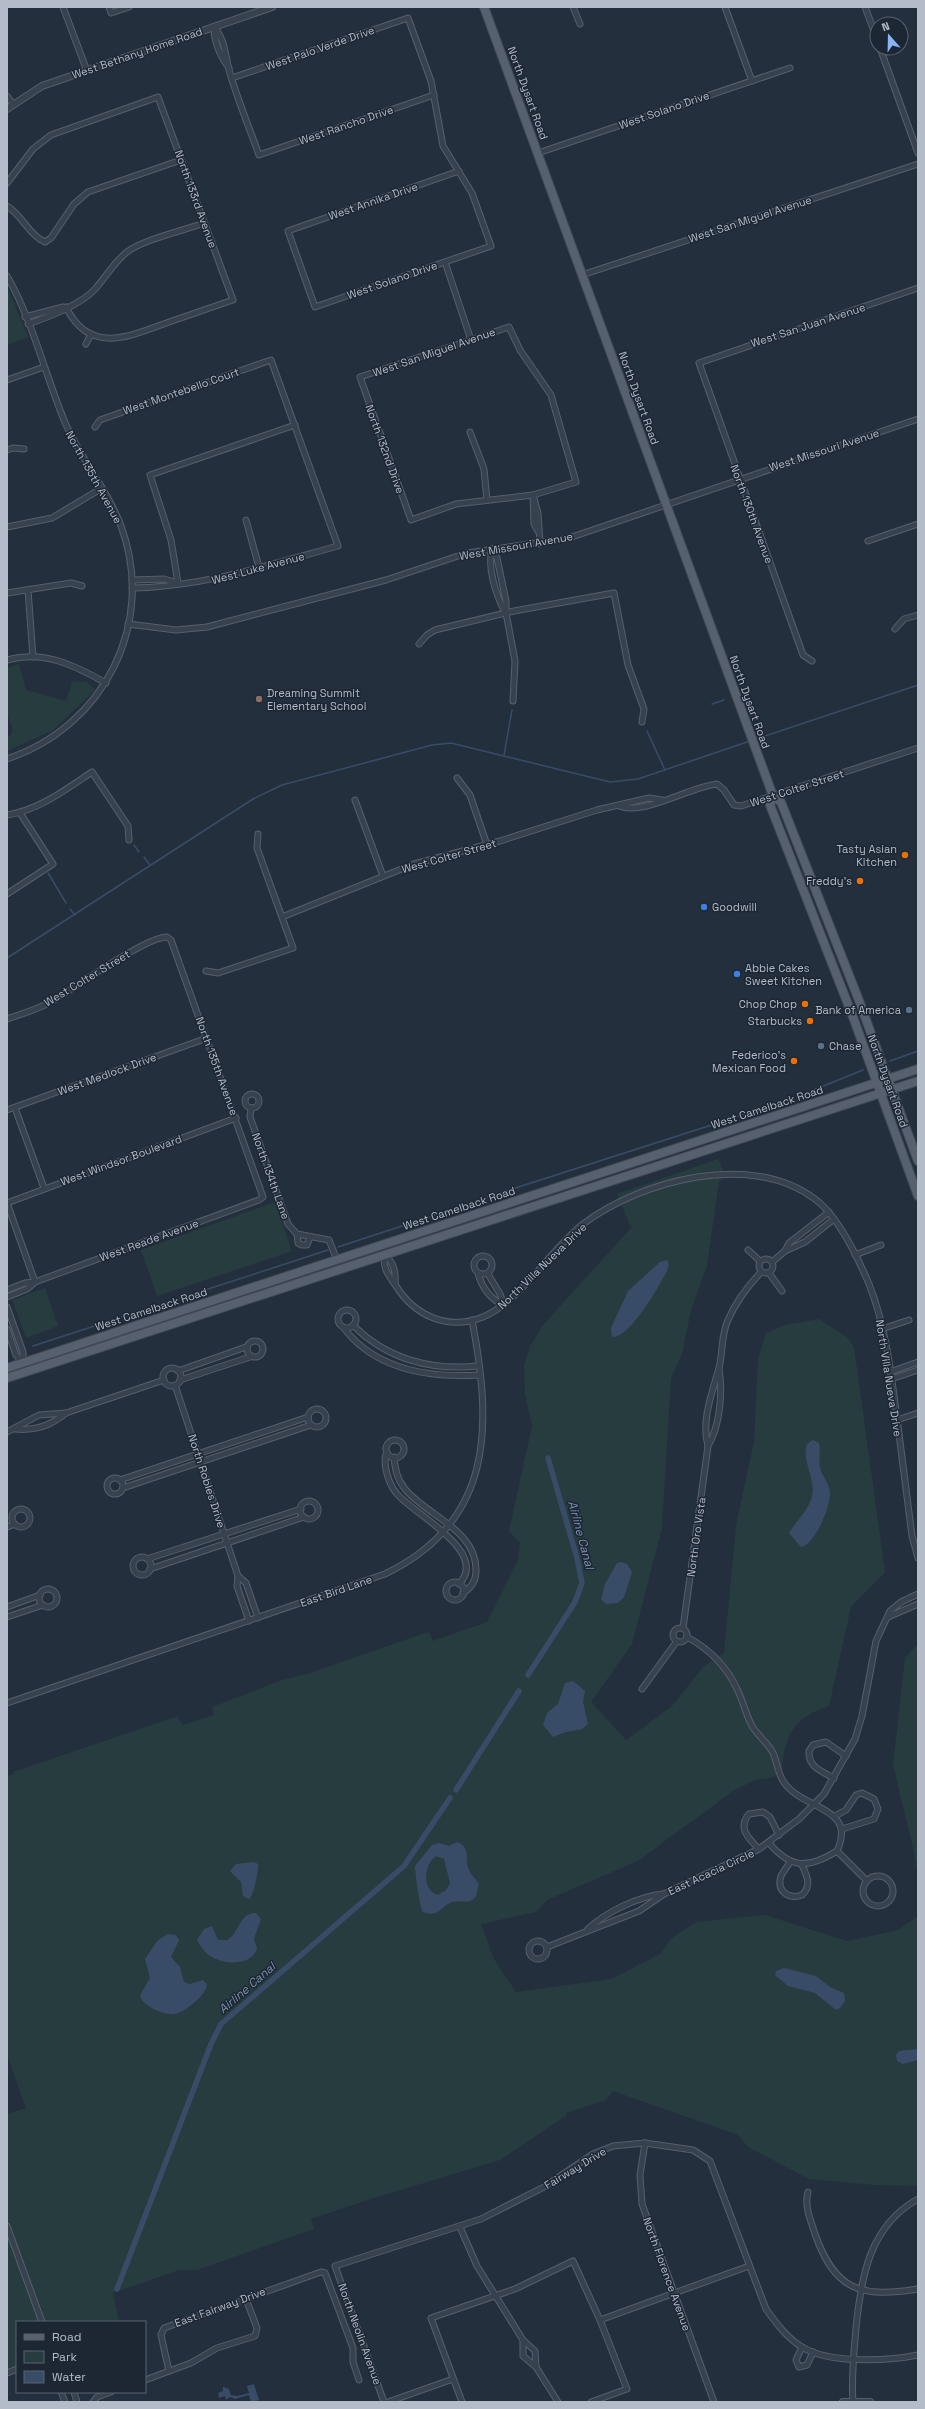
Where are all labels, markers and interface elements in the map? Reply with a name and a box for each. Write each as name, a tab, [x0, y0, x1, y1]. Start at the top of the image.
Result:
north arrow	[869, 16, 909, 56]
text: N	[880, 19, 891, 34]
street label: West Palo Verde Drive	[264, 23, 376, 73]
street label: West Bethany Home Road	[70, 24, 204, 82]
street label: North Dysart Road	[505, 45, 551, 141]
street label: West Solano Drive	[617, 88, 711, 132]
street label: West Rancho Drive	[297, 102, 395, 148]
street label: North 133rd Avenue	[172, 148, 220, 250]
street label: West Annika Drive	[326, 179, 420, 223]
street label: West San Miguel Avenue	[687, 192, 813, 246]
street label: West Solano Drive	[345, 258, 439, 302]
street label: West San Juan Avenue	[749, 300, 867, 350]
street label: West San Miguel Avenue	[371, 324, 497, 380]
street label: North Dysart Road	[616, 350, 662, 446]
street label: West Montebello Court	[121, 364, 241, 418]
street label: North 132nd Drive	[362, 403, 408, 495]
street label: West Missouri Avenue	[767, 426, 881, 474]
street label: North 135th Avenue	[63, 428, 125, 526]
street label: North 130th Avenue	[728, 462, 776, 566]
street label: West Missouri Avenue	[458, 529, 574, 563]
street label: West Luke Avenue	[210, 549, 306, 587]
street label: North Dysart Road	[727, 654, 773, 750]
place label: Dreaming Summit Elementary School	[267, 686, 366, 713]
marker: Dreaming Summit Elementary School	[254, 694, 264, 704]
street label: West Colter Street	[748, 766, 846, 810]
street label: West Colter Street	[400, 836, 498, 876]
place label: Tasty Asian Kitchen	[837, 842, 897, 869]
marker: Tasty Asian Kitchen	[900, 850, 910, 860]
place label: Freddy's	[806, 874, 852, 888]
marker: Freddy's	[855, 876, 865, 886]
place label: Goodwill	[712, 900, 757, 914]
marker: Goodwill	[699, 902, 709, 912]
street label: West Colter Street	[41, 947, 133, 1009]
place label: Abbie Cakes Sweet Kitchen	[745, 961, 822, 988]
marker: Abbie Cakes Sweet Kitchen	[732, 969, 742, 979]
place label: Chop Chop	[739, 997, 797, 1011]
marker: Chop Chop	[800, 999, 810, 1009]
place label: Bank of America	[815, 1003, 902, 1017]
marker: Bank of America	[904, 1005, 914, 1015]
place label: Starbucks	[748, 1014, 802, 1028]
street label: North 135th Avenue	[193, 1015, 241, 1117]
marker: Starbucks	[805, 1016, 815, 1026]
street label: North Dysart Road	[865, 1033, 911, 1129]
place label: Chase	[829, 1039, 861, 1053]
marker: Chase	[816, 1041, 826, 1051]
place label: Federico's Mexican Food	[712, 1048, 786, 1075]
street label: West Medlock Drive	[56, 1050, 158, 1098]
marker: Federico's Mexican Food	[789, 1056, 799, 1066]
street label: West Camelback Road	[709, 1082, 825, 1132]
street label: North 134th Lane	[249, 1131, 293, 1221]
street label: West Windsor Boulevard	[58, 1132, 184, 1188]
street label: West Camelback Road	[401, 1183, 517, 1233]
street label: West Reade Avenue	[98, 1216, 200, 1264]
street label: North Villa Nueva Drive	[495, 1220, 589, 1312]
street label: West Camelback Road	[93, 1284, 209, 1334]
street label: North Villa Nueva Drive	[873, 1318, 905, 1438]
street label: North Robles Drive	[185, 1432, 229, 1530]
street label: North Oro Vista	[683, 1496, 709, 1578]
water label: Airline Canal	[564, 1499, 598, 1573]
street label: East Bird Lane	[298, 1572, 374, 1610]
street label: East Acacia Circle	[666, 1846, 756, 1898]
water label: Airline Canal	[215, 1958, 280, 2017]
street label: Fairway Drive	[541, 2144, 609, 2192]
street label: North Florence Avenue	[640, 2215, 694, 2333]
street label: North Neolin Avenue	[335, 2281, 385, 2387]
street label: East Fairway Drive	[173, 2284, 267, 2330]
legend	[16, 2321, 146, 2393]
text: Road	[52, 2329, 81, 2345]
text: Park	[52, 2349, 77, 2365]
text: Water	[52, 2369, 86, 2385]

